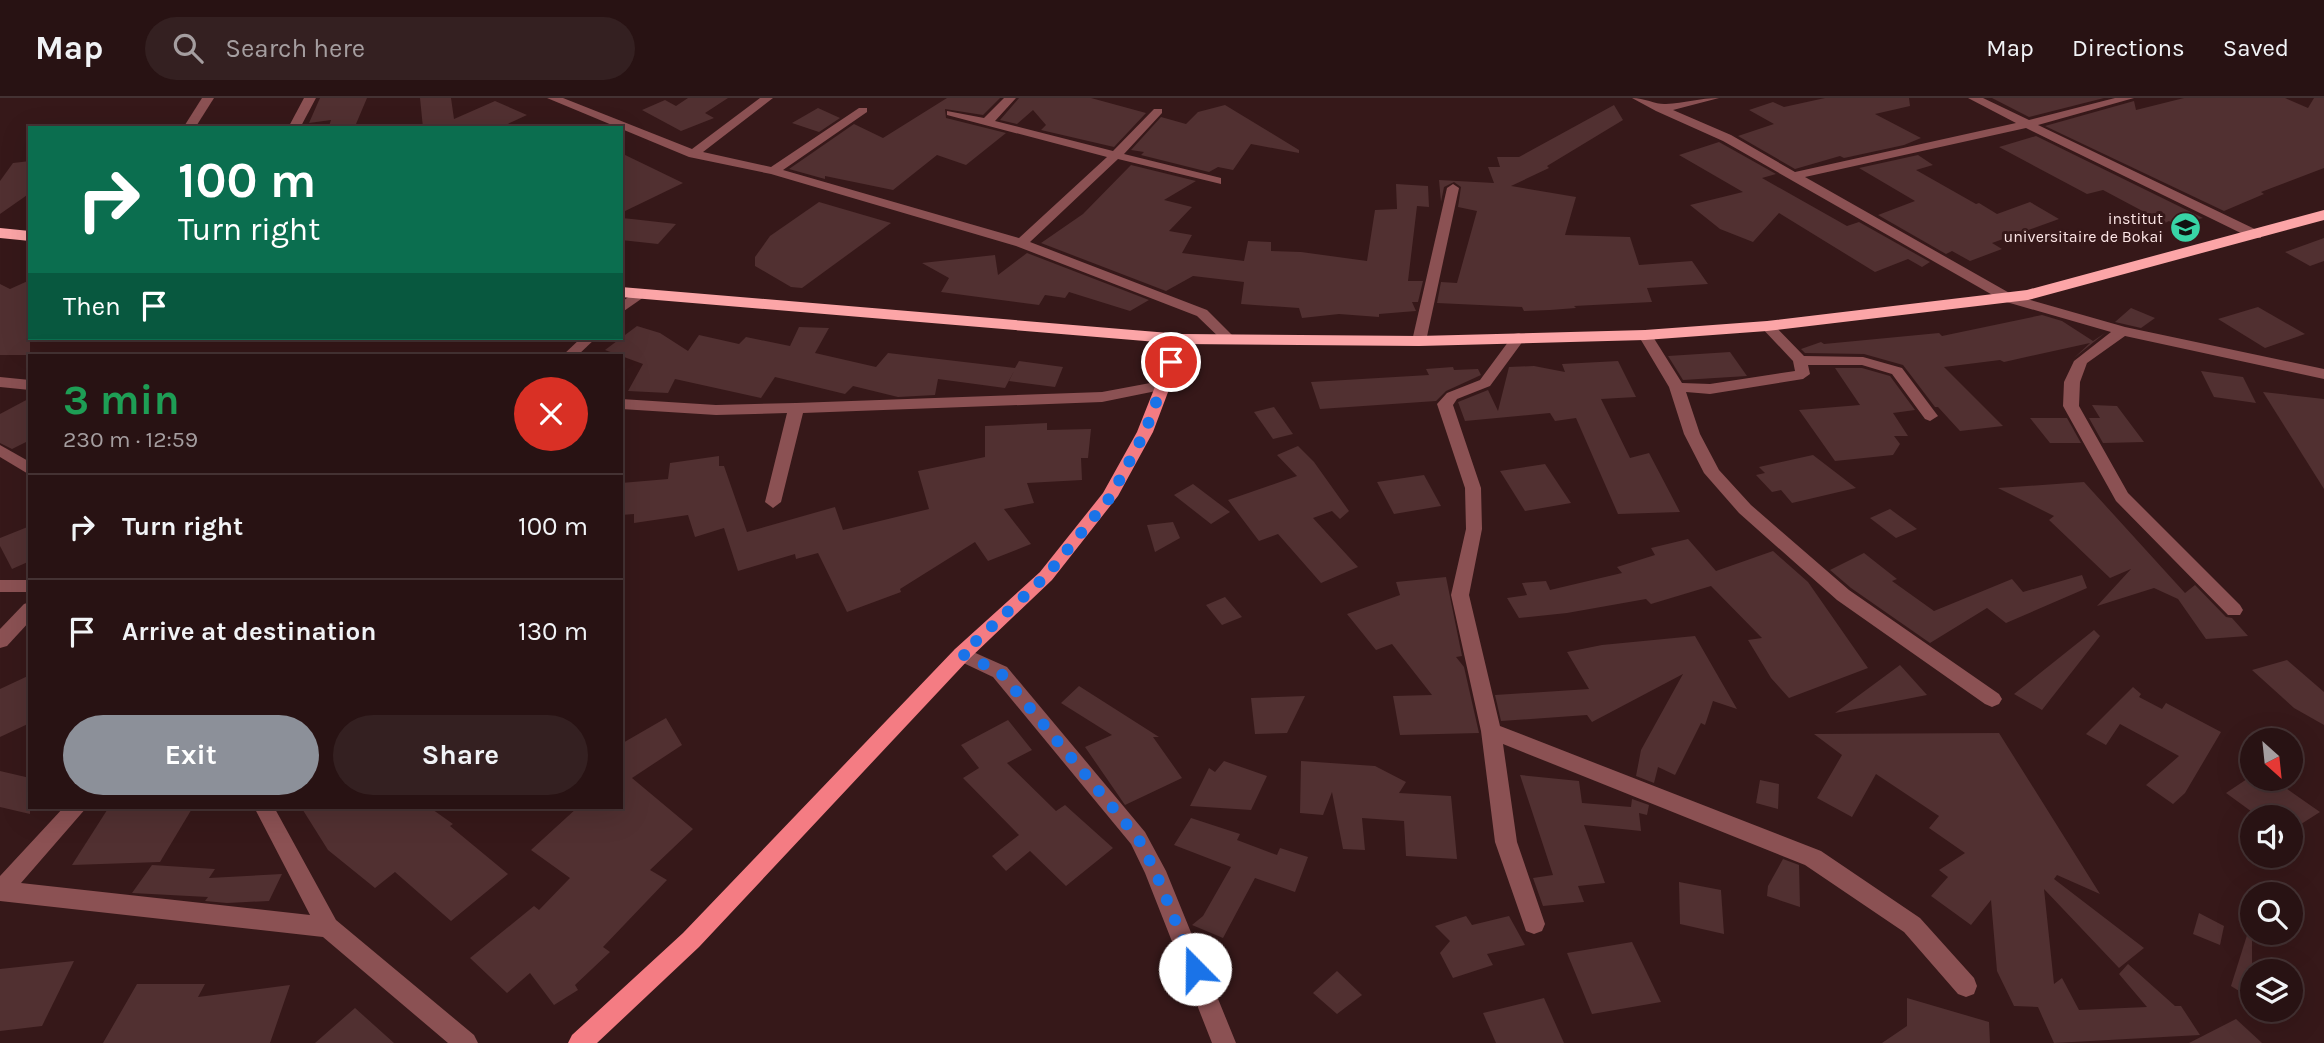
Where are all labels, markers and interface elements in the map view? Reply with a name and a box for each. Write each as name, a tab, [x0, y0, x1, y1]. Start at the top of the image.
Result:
search box	[145, 17, 635, 80]
text: Map	[35, 29, 103, 67]
icon: search	[169, 29, 207, 67]
text: Search here	[225, 33, 365, 64]
text: Map	[1986, 34, 2034, 62]
text: Directions	[2072, 34, 2185, 62]
text: Saved	[2223, 34, 2289, 62]
text: 100 m	[178, 152, 316, 209]
icon: right	[63, 154, 154, 245]
place label: institut universitaire de Bokai	[2004, 209, 2163, 246]
school or university icon: institut universitaire de Bokai	[2169, 210, 2203, 244]
text: Turn right	[178, 211, 320, 248]
icon: arrive	[135, 287, 173, 325]
text: Then	[63, 291, 121, 322]
pin	[1141, 332, 1201, 392]
icon: arrive	[1152, 343, 1190, 381]
text: 3 min	[63, 375, 180, 425]
button: close	[514, 377, 588, 451]
text: 230 m · 12:59	[63, 426, 198, 453]
icon: right	[63, 508, 101, 546]
text: Turn right	[122, 511, 243, 542]
text: 100 m	[518, 511, 588, 542]
icon: arrive	[63, 613, 101, 651]
text: Arrive at destination	[122, 616, 376, 647]
text: 130 m	[518, 616, 588, 647]
button: Exit	[63, 715, 319, 795]
button: Share	[333, 715, 588, 795]
north arrow	[2240, 728, 2303, 791]
map controls	[2240, 728, 2303, 1022]
button: sound	[2240, 805, 2303, 868]
button: search	[2240, 882, 2303, 945]
position arrow	[1158, 932, 1232, 1006]
button: layers	[2240, 959, 2303, 1022]

